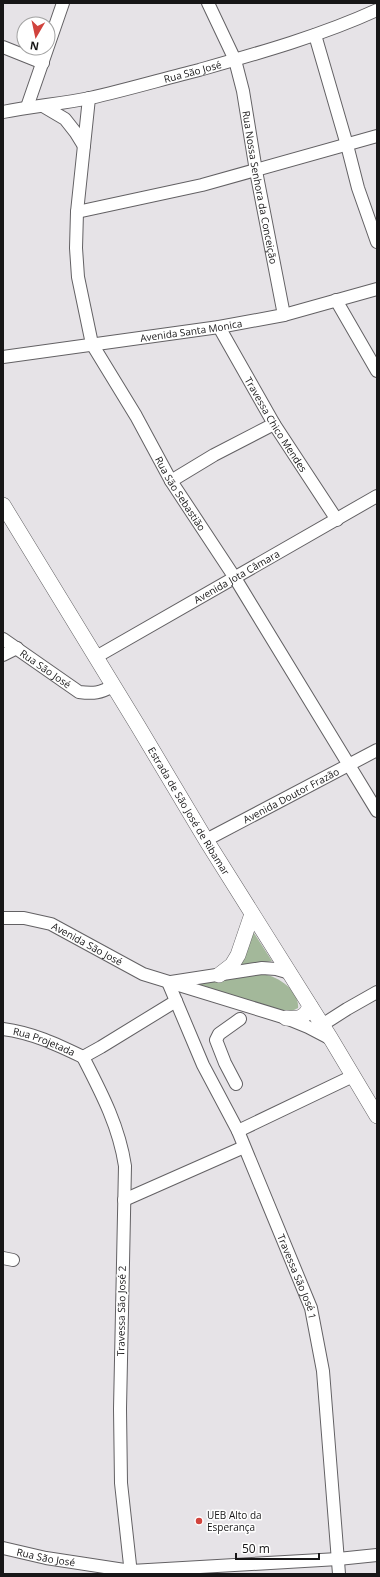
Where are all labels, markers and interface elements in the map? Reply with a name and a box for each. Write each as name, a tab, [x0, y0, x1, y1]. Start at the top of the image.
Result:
north arrow	[16, 16, 56, 56]
text: N	[29, 38, 40, 54]
street label: Rua São José	[162, 57, 223, 86]
street label: Rua Nossa Senhora da Conceição	[239, 110, 281, 265]
street label: Avenida Santa Monica	[139, 316, 243, 345]
street label: Travessa Chico Mendes	[242, 374, 311, 475]
street label: Rua São Sebastião	[152, 454, 209, 534]
street label: Avenida Jota Câmara	[191, 546, 282, 607]
street label: Rua São José	[17, 646, 74, 692]
street label: Estrada de São José de Ribamar	[145, 744, 233, 878]
street label: Avenida Doutor Frazão	[240, 764, 341, 826]
street label: Avenida São José	[49, 919, 126, 969]
street label: Rua Projetada	[12, 1024, 77, 1059]
street label: Travessa São José 1	[274, 1232, 320, 1320]
street label: Travessa São José 2	[113, 1265, 129, 1356]
place label: UEB Alto da Esperança	[207, 1508, 262, 1534]
marker: UEB Alto da Esperança	[194, 1516, 204, 1526]
scale bar	[236, 1535, 319, 1561]
text: 50 m	[242, 1540, 270, 1557]
street label: Rua São José	[15, 1544, 77, 1569]

